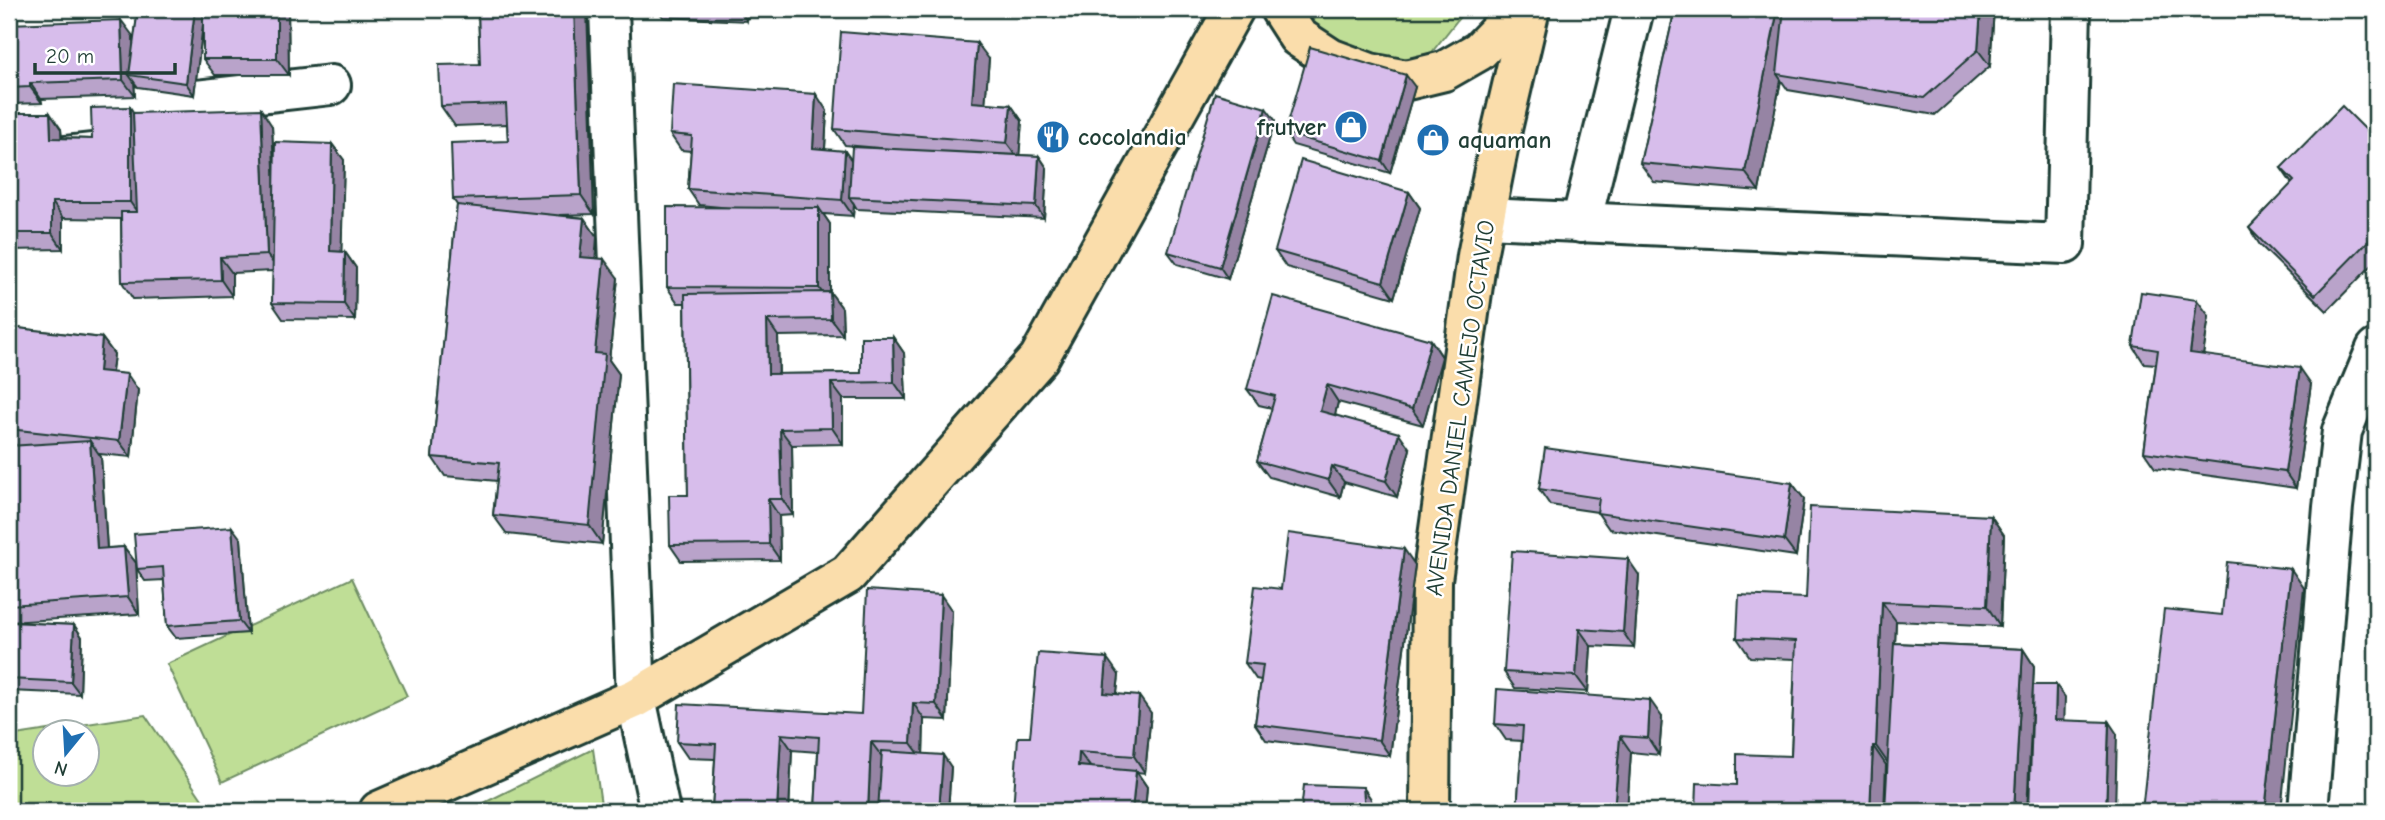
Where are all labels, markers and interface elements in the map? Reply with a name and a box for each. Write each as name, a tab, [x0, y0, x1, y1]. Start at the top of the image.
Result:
scale bar	[35, 32, 175, 76]
text: 20 m	[46, 44, 94, 68]
shop icon: frutver	[1332, 108, 1370, 146]
place label: frutver	[1256, 113, 1326, 141]
restaurant icon: cocolandia	[1034, 118, 1072, 156]
shop icon: aquaman	[1414, 121, 1452, 159]
place label: cocolandia	[1078, 123, 1187, 151]
place label: aquaman	[1458, 126, 1551, 154]
street label: AVENIDA DANIEL CAMEJO OCTAVIO	[1420, 218, 1500, 598]
north arrow	[32, 718, 102, 788]
text: N	[52, 756, 70, 781]

